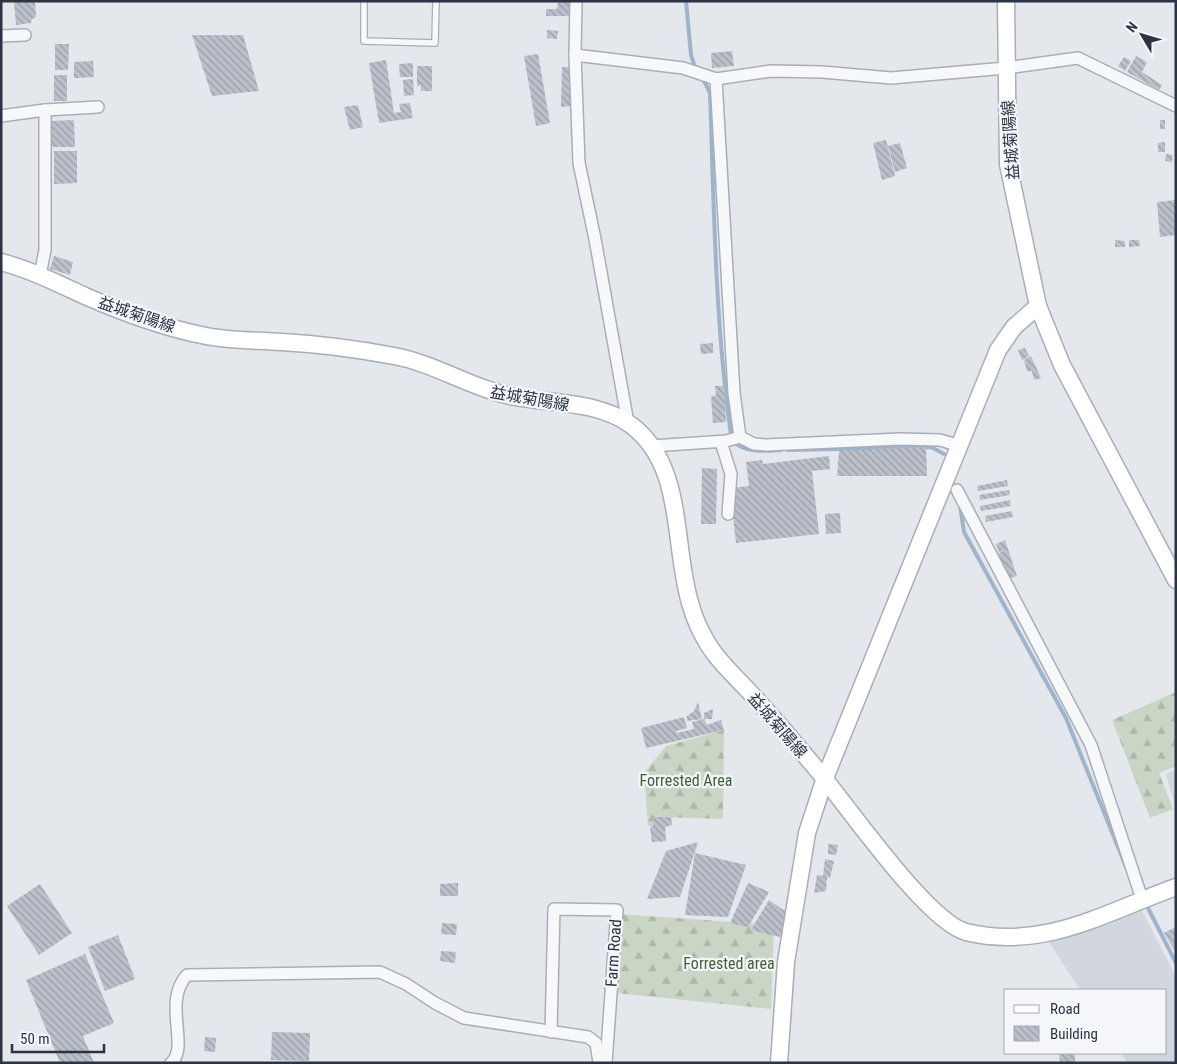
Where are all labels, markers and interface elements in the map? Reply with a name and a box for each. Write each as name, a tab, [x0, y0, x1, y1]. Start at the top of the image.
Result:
north arrow	[1117, 10, 1167, 60]
text: N	[1123, 19, 1141, 35]
street label: 益城菊陽線	[998, 99, 1023, 181]
street label: 益城菊陽線	[96, 292, 178, 336]
street label: 益城菊陽線	[489, 382, 571, 415]
street label: 益城菊陽線	[744, 689, 811, 762]
park label: Forrested Area	[640, 771, 732, 790]
street label: Farm Road	[602, 919, 625, 988]
park label: Forrested area	[683, 954, 775, 973]
legend	[1004, 989, 1167, 1054]
text: Road	[1050, 1000, 1080, 1018]
scale bar	[12, 1022, 105, 1054]
text: Building	[1050, 1025, 1098, 1043]
text: 50 m	[20, 1030, 50, 1048]

